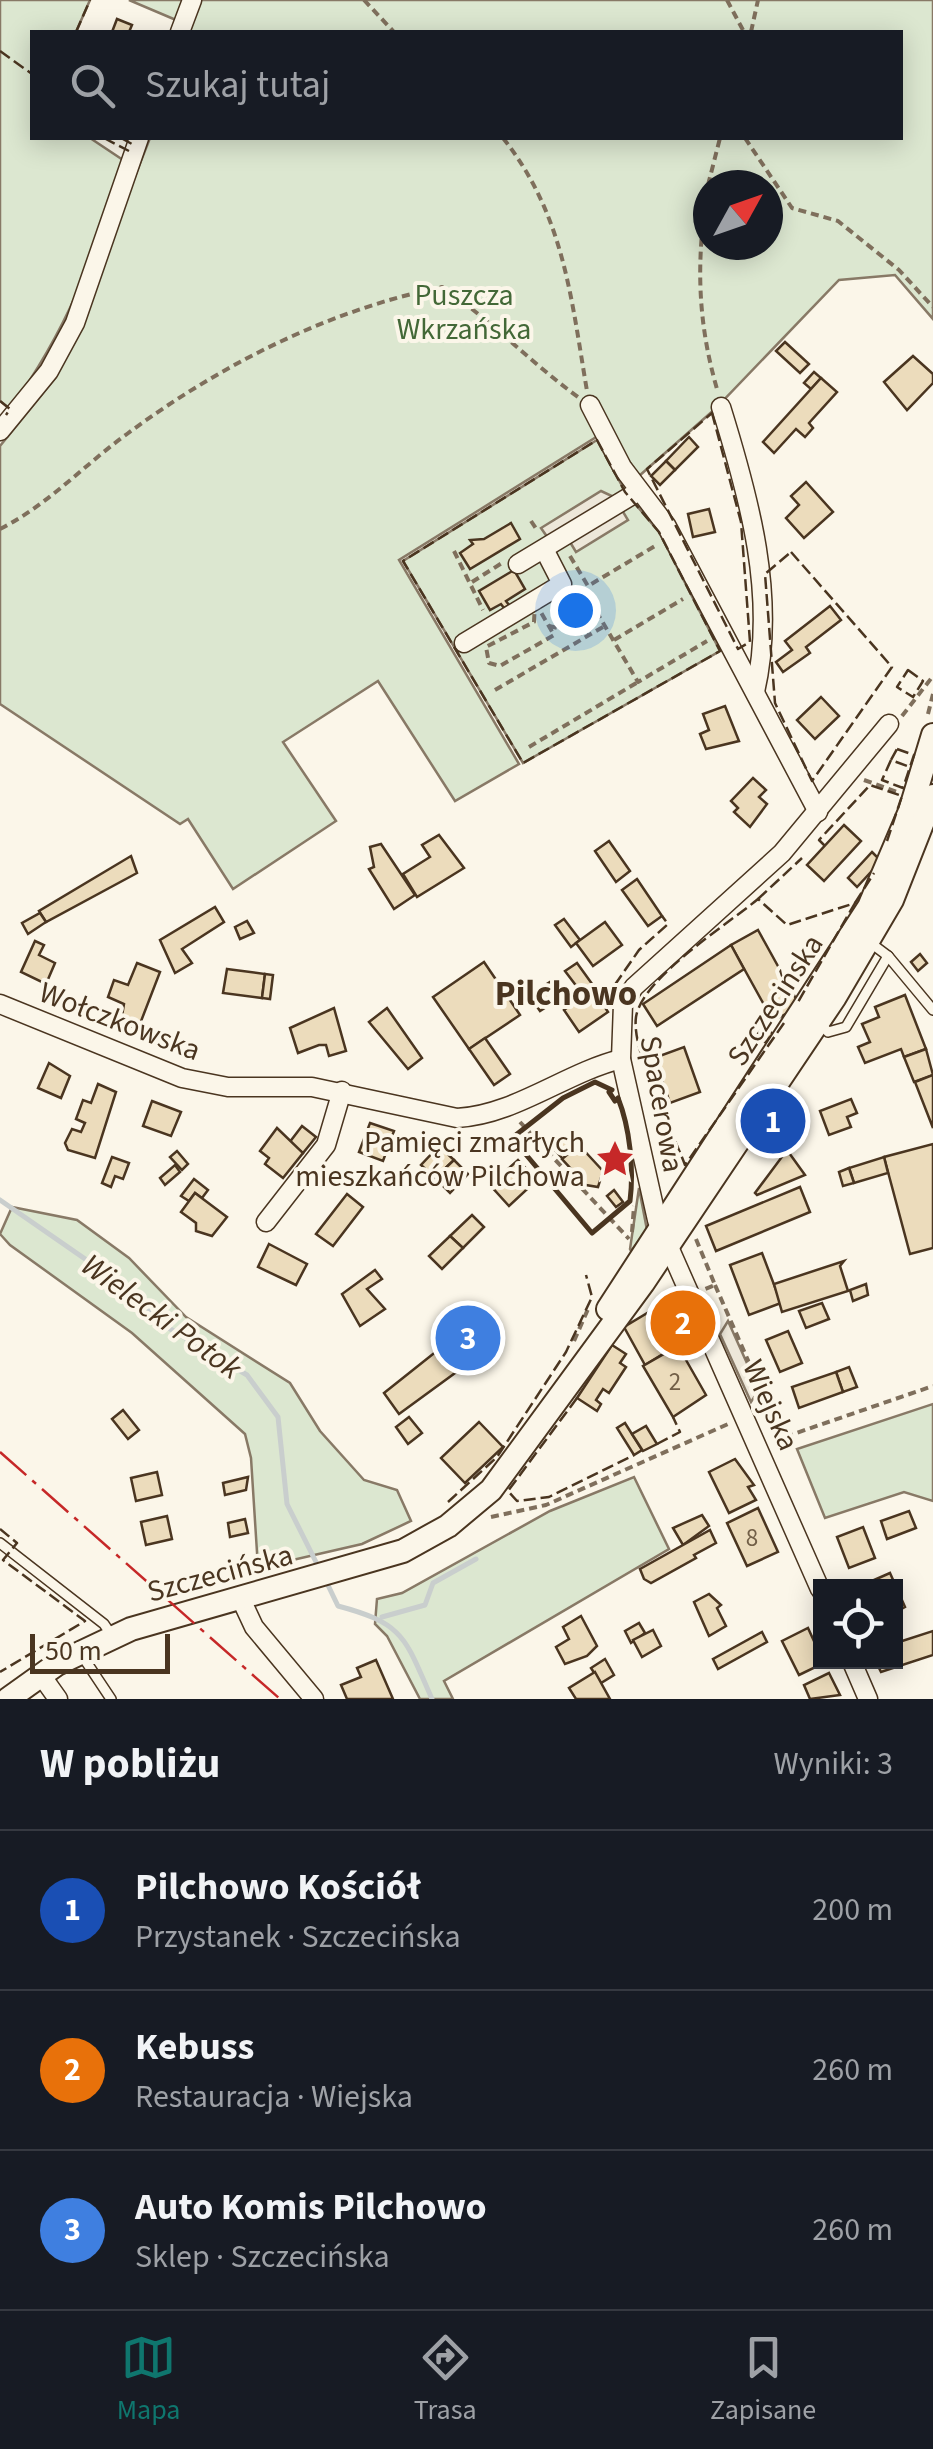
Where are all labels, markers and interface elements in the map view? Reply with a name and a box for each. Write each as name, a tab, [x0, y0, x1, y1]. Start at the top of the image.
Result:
search box	[30, 30, 903, 140]
icon: search	[65, 58, 120, 113]
text: Szukaj tutaj	[145, 58, 330, 112]
north arrow	[693, 170, 783, 260]
park label: Puszcza Wkrzańska	[397, 274, 531, 351]
your location	[550, 585, 601, 636]
street label: Szczecińska	[717, 926, 834, 1075]
district label: Pilchowo	[495, 969, 637, 1019]
street label: Wołczkowska	[33, 971, 207, 1072]
street label: Spacerowa	[628, 1032, 695, 1176]
pin: 1	[740, 1084, 806, 1158]
place label: Pamięci zmarłych mieszkańców Pilchowa	[295, 1121, 585, 1198]
place icon: Pamięci zmarłych mieszkańców Pilchowa	[594, 1138, 636, 1180]
water label: Wielecki Potok	[72, 1243, 252, 1391]
pin: 2	[650, 1286, 716, 1360]
pin: 3	[436, 1300, 500, 1376]
street label: Wiejska	[731, 1353, 810, 1458]
house number: 2	[669, 1364, 681, 1400]
house number: 8	[746, 1520, 758, 1556]
street label: Szczecińska	[143, 1533, 298, 1614]
map controls	[813, 1579, 903, 1669]
button: locate	[813, 1579, 903, 1669]
scale bar	[30, 1629, 170, 1674]
text: 50 m	[45, 1631, 102, 1671]
text: W pobliżu	[40, 1734, 220, 1794]
text: Wyniki: 3	[774, 1741, 893, 1787]
text: Pilchowo Kościół	[135, 1860, 421, 1914]
text: 1	[64, 1887, 81, 1933]
text: 200 m	[812, 1887, 893, 1933]
text: Przystanek · Szczecińska	[135, 1914, 461, 1960]
text: Kebuss	[135, 2020, 254, 2074]
text: 2	[64, 2047, 81, 2093]
text: 260 m	[812, 2047, 893, 2093]
text: Restauracja · Wiejska	[135, 2074, 413, 2120]
text: Auto Komis Pilchowo	[135, 2180, 487, 2234]
text: 3	[64, 2207, 81, 2253]
text: 260 m	[812, 2207, 893, 2253]
text: Sklep · Szczecińska	[135, 2234, 390, 2280]
tab: Mapa	[117, 2330, 180, 2430]
tab: Trasa	[414, 2330, 477, 2430]
tab: Zapisane	[710, 2330, 816, 2430]

